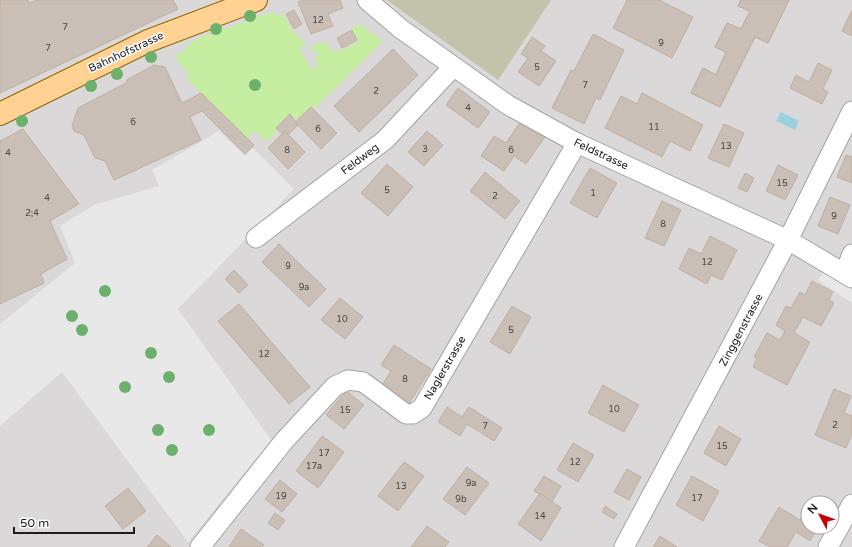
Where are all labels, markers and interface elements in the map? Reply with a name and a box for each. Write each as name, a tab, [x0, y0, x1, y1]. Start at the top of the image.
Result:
house number: 12	[312, 15, 324, 26]
house number: 7	[62, 22, 68, 33]
street label: Bahnhofstrasse	[86, 29, 166, 75]
house number: 9	[658, 38, 664, 49]
house number: 7	[45, 43, 51, 54]
house number: 5	[534, 62, 540, 73]
house number: 7	[582, 80, 588, 91]
house number: 2	[373, 86, 379, 97]
house number: 4	[465, 103, 471, 114]
house number: 6	[130, 117, 136, 128]
house number: 11	[648, 122, 660, 133]
house number: 6	[315, 124, 321, 135]
street label: Feldstrasse	[572, 136, 630, 172]
street label: Feldweg	[339, 141, 382, 177]
house number: 13	[720, 141, 732, 152]
house number: 3	[422, 144, 428, 155]
house number: 8	[284, 145, 290, 156]
house number: 6	[508, 145, 514, 156]
house number: 4	[5, 148, 11, 159]
house number: 15	[776, 178, 788, 189]
house number: 5	[384, 185, 390, 196]
house number: 1	[590, 188, 596, 199]
house number: 2	[492, 191, 498, 202]
house number: 4	[44, 193, 50, 204]
house number: 2;4	[25, 208, 39, 219]
house number: 9	[831, 211, 837, 222]
house number: 8	[660, 219, 666, 230]
house number: 12	[701, 257, 713, 268]
house number: 9	[285, 261, 291, 272]
house number: 9a	[299, 282, 309, 293]
street label: Zinggenstrasse	[717, 292, 765, 368]
house number: 10	[336, 314, 348, 325]
house number: 5	[508, 325, 514, 336]
street label: Naglerstrasse	[421, 334, 469, 402]
house number: 12	[258, 349, 270, 360]
house number: 8	[402, 374, 408, 385]
house number: 10	[608, 404, 620, 415]
house number: 15	[339, 405, 351, 416]
house number: 2	[832, 420, 838, 431]
house number: 7	[482, 421, 488, 432]
house number: 15	[716, 441, 728, 452]
house number: 17	[318, 448, 330, 459]
house number: 12	[569, 457, 581, 468]
house number: 17a	[306, 461, 322, 472]
house number: 9a	[466, 478, 476, 489]
house number: 13	[395, 481, 407, 492]
house number: 19	[275, 491, 287, 502]
house number: 17	[691, 493, 703, 504]
house number: 9b	[455, 494, 467, 505]
north arrow	[800, 495, 840, 535]
text: N	[805, 501, 821, 516]
scale bar	[14, 509, 134, 535]
house number: 14	[534, 511, 546, 522]
text: 50 m	[20, 516, 49, 530]

